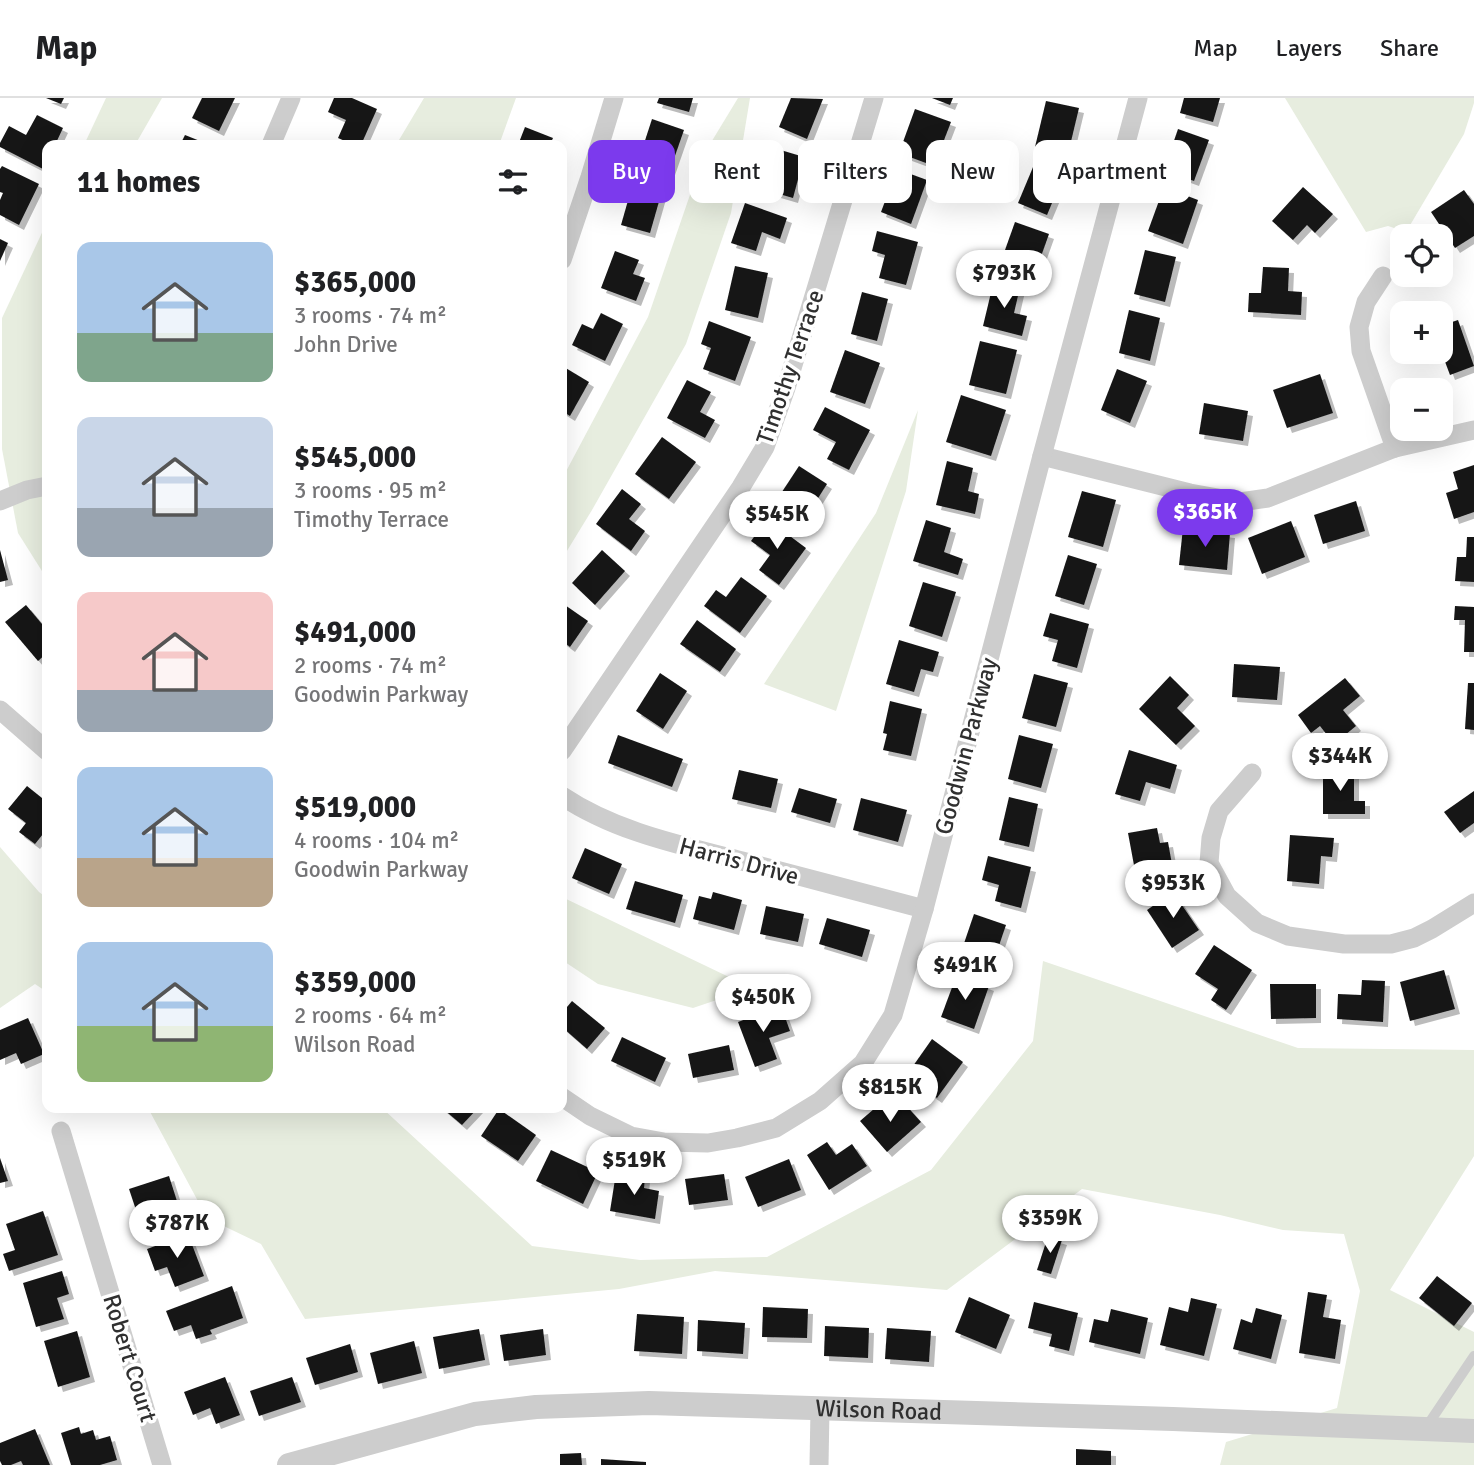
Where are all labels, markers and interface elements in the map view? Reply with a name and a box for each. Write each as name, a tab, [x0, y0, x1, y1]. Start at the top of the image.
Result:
text: Map	[35, 28, 97, 69]
text: Map	[1193, 33, 1238, 63]
text: Layers	[1276, 33, 1342, 63]
text: Share	[1380, 33, 1439, 63]
chip: Buy	[588, 140, 675, 203]
chip: Rent	[689, 140, 784, 203]
chip: Filters	[798, 140, 912, 203]
chip: New	[926, 140, 1019, 203]
chip: Apartment	[1033, 140, 1191, 203]
icon: filters	[494, 163, 532, 201]
text: 11 homes	[77, 164, 200, 201]
map controls	[1390, 224, 1453, 441]
button: locate	[1390, 224, 1453, 287]
pin: $793K	[955, 250, 1053, 310]
text: $793K	[972, 258, 1036, 287]
text: $365,000	[294, 264, 416, 301]
icon: home	[133, 270, 217, 354]
street label: Timothy Terrace	[749, 286, 831, 448]
text: 3 rooms · 74 m²	[294, 301, 447, 330]
button: +	[1390, 301, 1453, 364]
text: John Drive	[294, 330, 398, 359]
button: −	[1390, 378, 1453, 441]
text: $545,000	[294, 439, 416, 476]
icon: home	[133, 445, 217, 529]
text: 3 rooms · 95 m²	[294, 476, 447, 505]
pin: $365K	[1156, 490, 1254, 549]
pin: $545K	[728, 491, 826, 551]
text: $365K	[1173, 497, 1237, 526]
text: $545K	[745, 499, 809, 528]
text: Timothy Terrace	[294, 505, 449, 534]
text: $491,000	[294, 614, 416, 651]
icon: home	[133, 620, 217, 704]
text: 2 rooms · 74 m²	[294, 651, 447, 680]
street label: Goodwin Parkway	[928, 654, 1004, 838]
text: Goodwin Parkway	[294, 680, 468, 709]
pin: $344K	[1291, 734, 1389, 793]
text: $344K	[1308, 741, 1372, 770]
text: $519,000	[294, 789, 416, 826]
icon: home	[133, 795, 217, 879]
text: 4 rooms · 104 m²	[294, 826, 459, 855]
street label: Harris Drive	[676, 831, 802, 891]
text: Goodwin Parkway	[294, 855, 468, 884]
pin: $953K	[1124, 860, 1222, 920]
text: $953K	[1141, 868, 1205, 897]
pin: $491K	[916, 942, 1014, 1002]
text: $491K	[933, 950, 997, 979]
text: $359,000	[294, 964, 416, 1001]
icon: home	[133, 970, 217, 1054]
pin: $450K	[714, 974, 812, 1034]
text: $450K	[731, 982, 795, 1011]
text: 2 rooms · 64 m²	[294, 1001, 447, 1030]
text: Wilson Road	[294, 1030, 415, 1059]
pin: $815K	[841, 1065, 939, 1124]
text: $815K	[858, 1072, 922, 1101]
pin: $519K	[585, 1138, 683, 1197]
text: $519K	[602, 1145, 666, 1174]
pin: $359K	[1001, 1196, 1099, 1255]
pin: $787K	[128, 1200, 226, 1260]
text: $359K	[1018, 1203, 1082, 1232]
text: $787K	[145, 1208, 209, 1237]
street label: Robert Court	[96, 1291, 164, 1425]
street label: Wilson Road	[815, 1393, 942, 1427]

